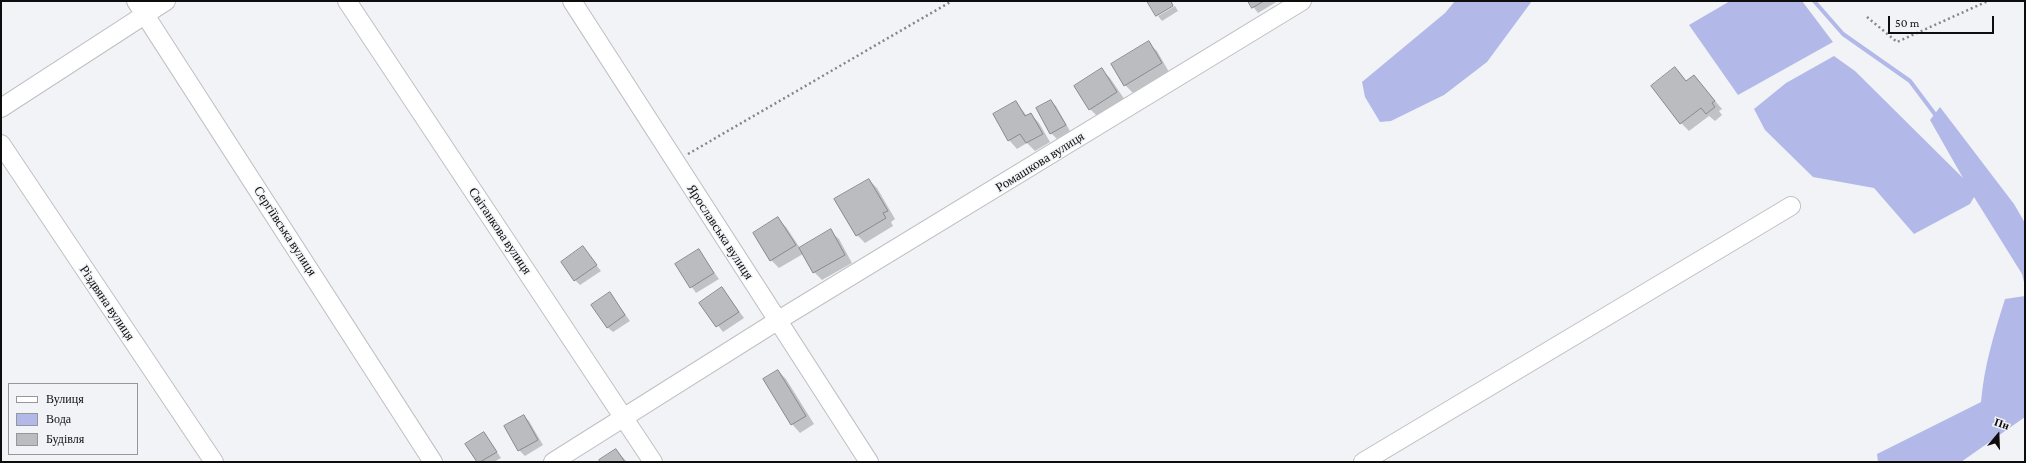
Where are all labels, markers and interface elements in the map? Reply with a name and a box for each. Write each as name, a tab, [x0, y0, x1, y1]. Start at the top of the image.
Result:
scale bar	[1890, 8, 1996, 34]
text: 50 m	[1895, 16, 1919, 30]
street label: Ромашкова вулиця	[993, 129, 1087, 195]
street label: Ярославська вулиця	[683, 182, 757, 282]
street label: Сергіївська вулиця	[250, 183, 320, 279]
street label: Світанкова вулиця	[465, 185, 535, 277]
street label: Різдвяна вулиця	[76, 262, 138, 344]
legend	[8, 383, 138, 455]
text: Вулиця	[46, 392, 84, 406]
text: Вода	[46, 412, 71, 426]
north arrow	[1978, 415, 2018, 455]
text: Пн	[1993, 416, 2011, 432]
text: Будівля	[46, 432, 84, 446]

